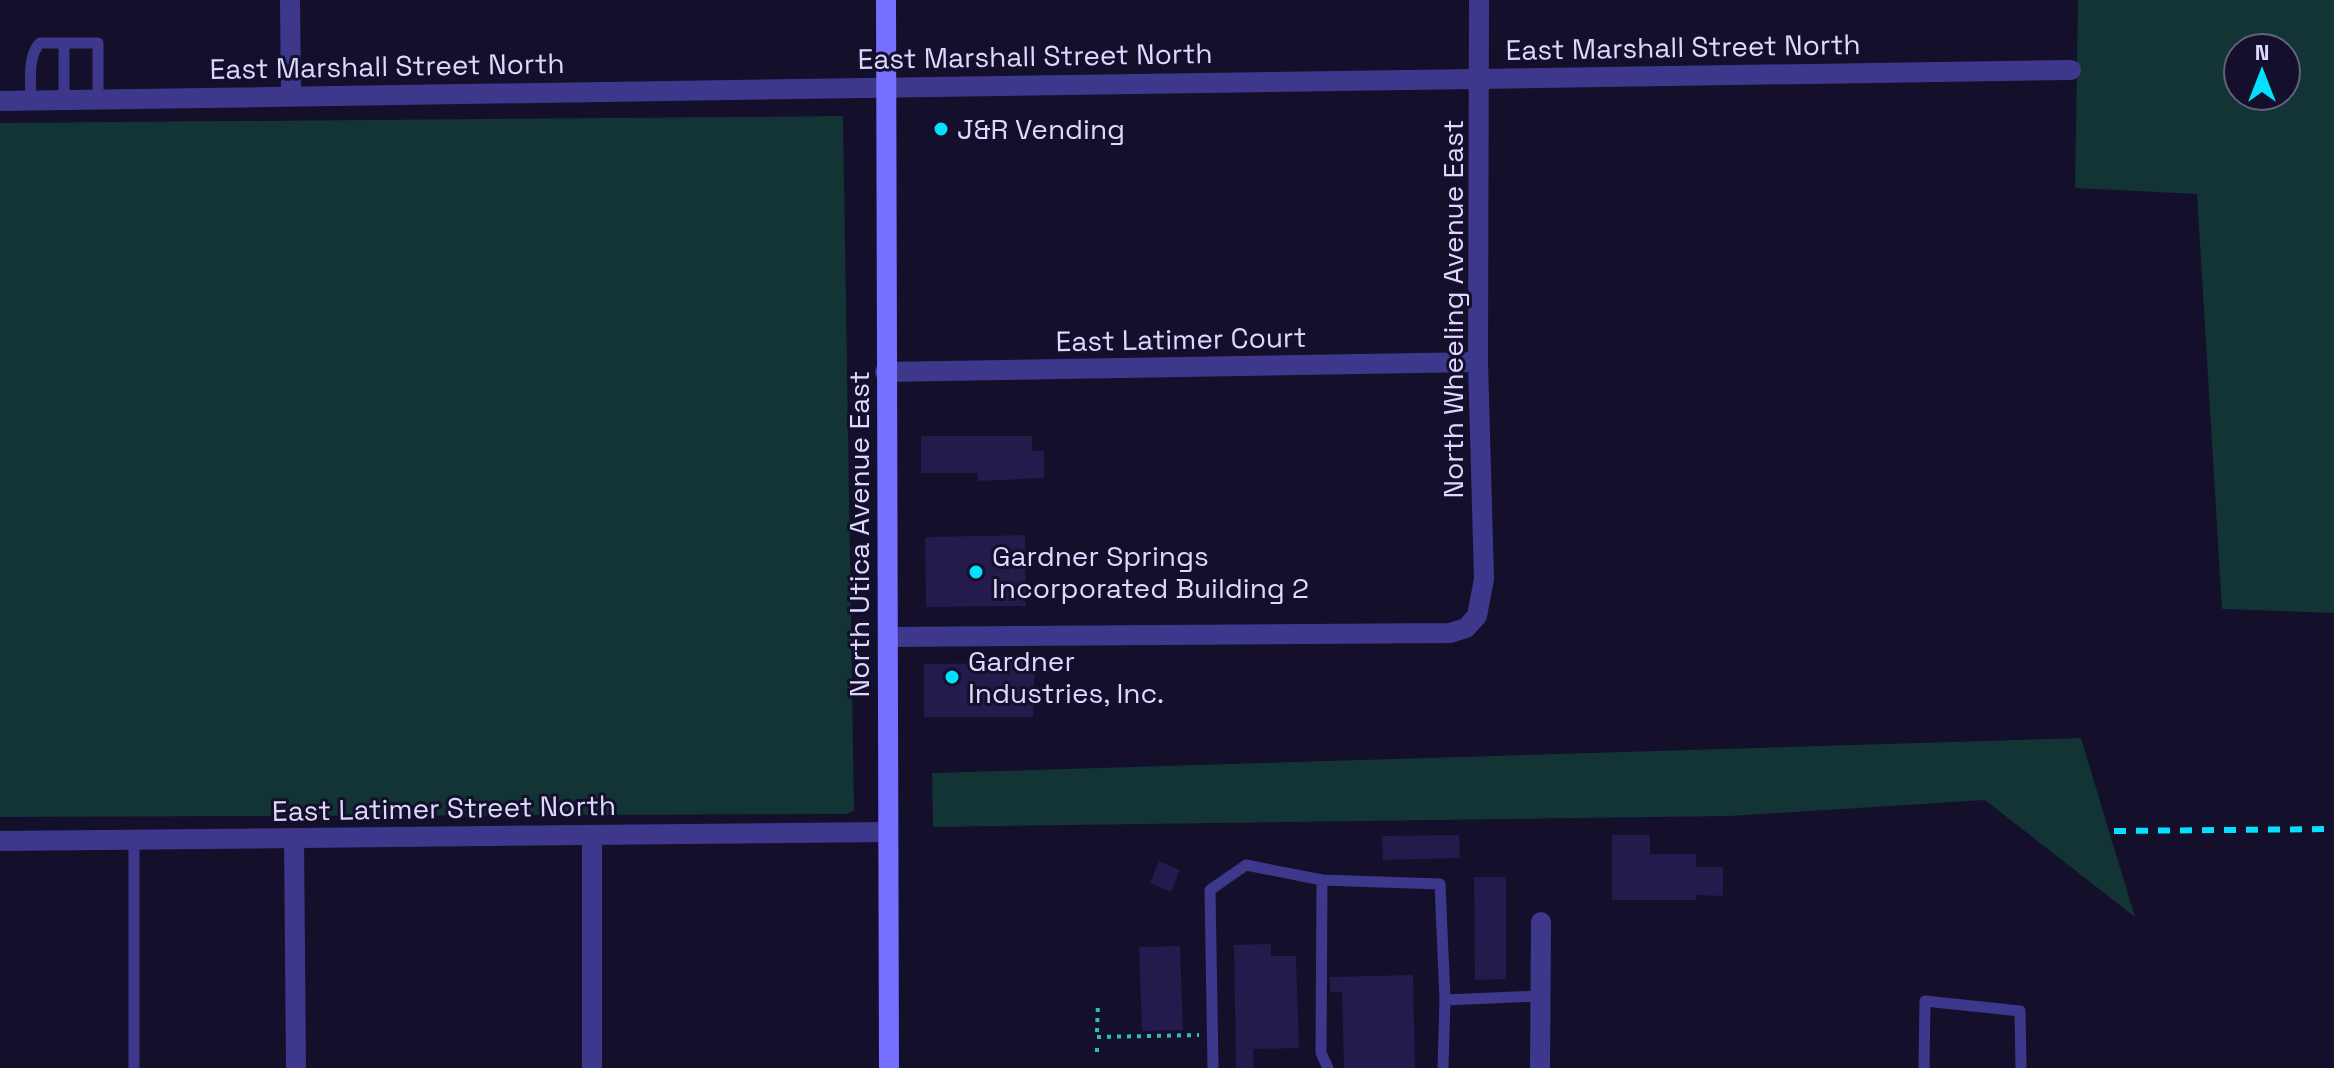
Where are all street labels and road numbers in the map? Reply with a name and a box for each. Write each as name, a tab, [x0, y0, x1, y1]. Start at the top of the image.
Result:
street label: East Marshall Street North	[1505, 26, 1861, 68]
street label: East Marshall Street North	[857, 35, 1213, 77]
street label: East Marshall Street North	[209, 45, 565, 87]
street label: North Wheeling Avenue East	[1435, 119, 1471, 499]
street label: East Latimer Court	[1055, 319, 1307, 359]
street label: North Utica Avenue East	[841, 371, 877, 697]
street label: East Latimer Street North	[272, 787, 616, 829]

